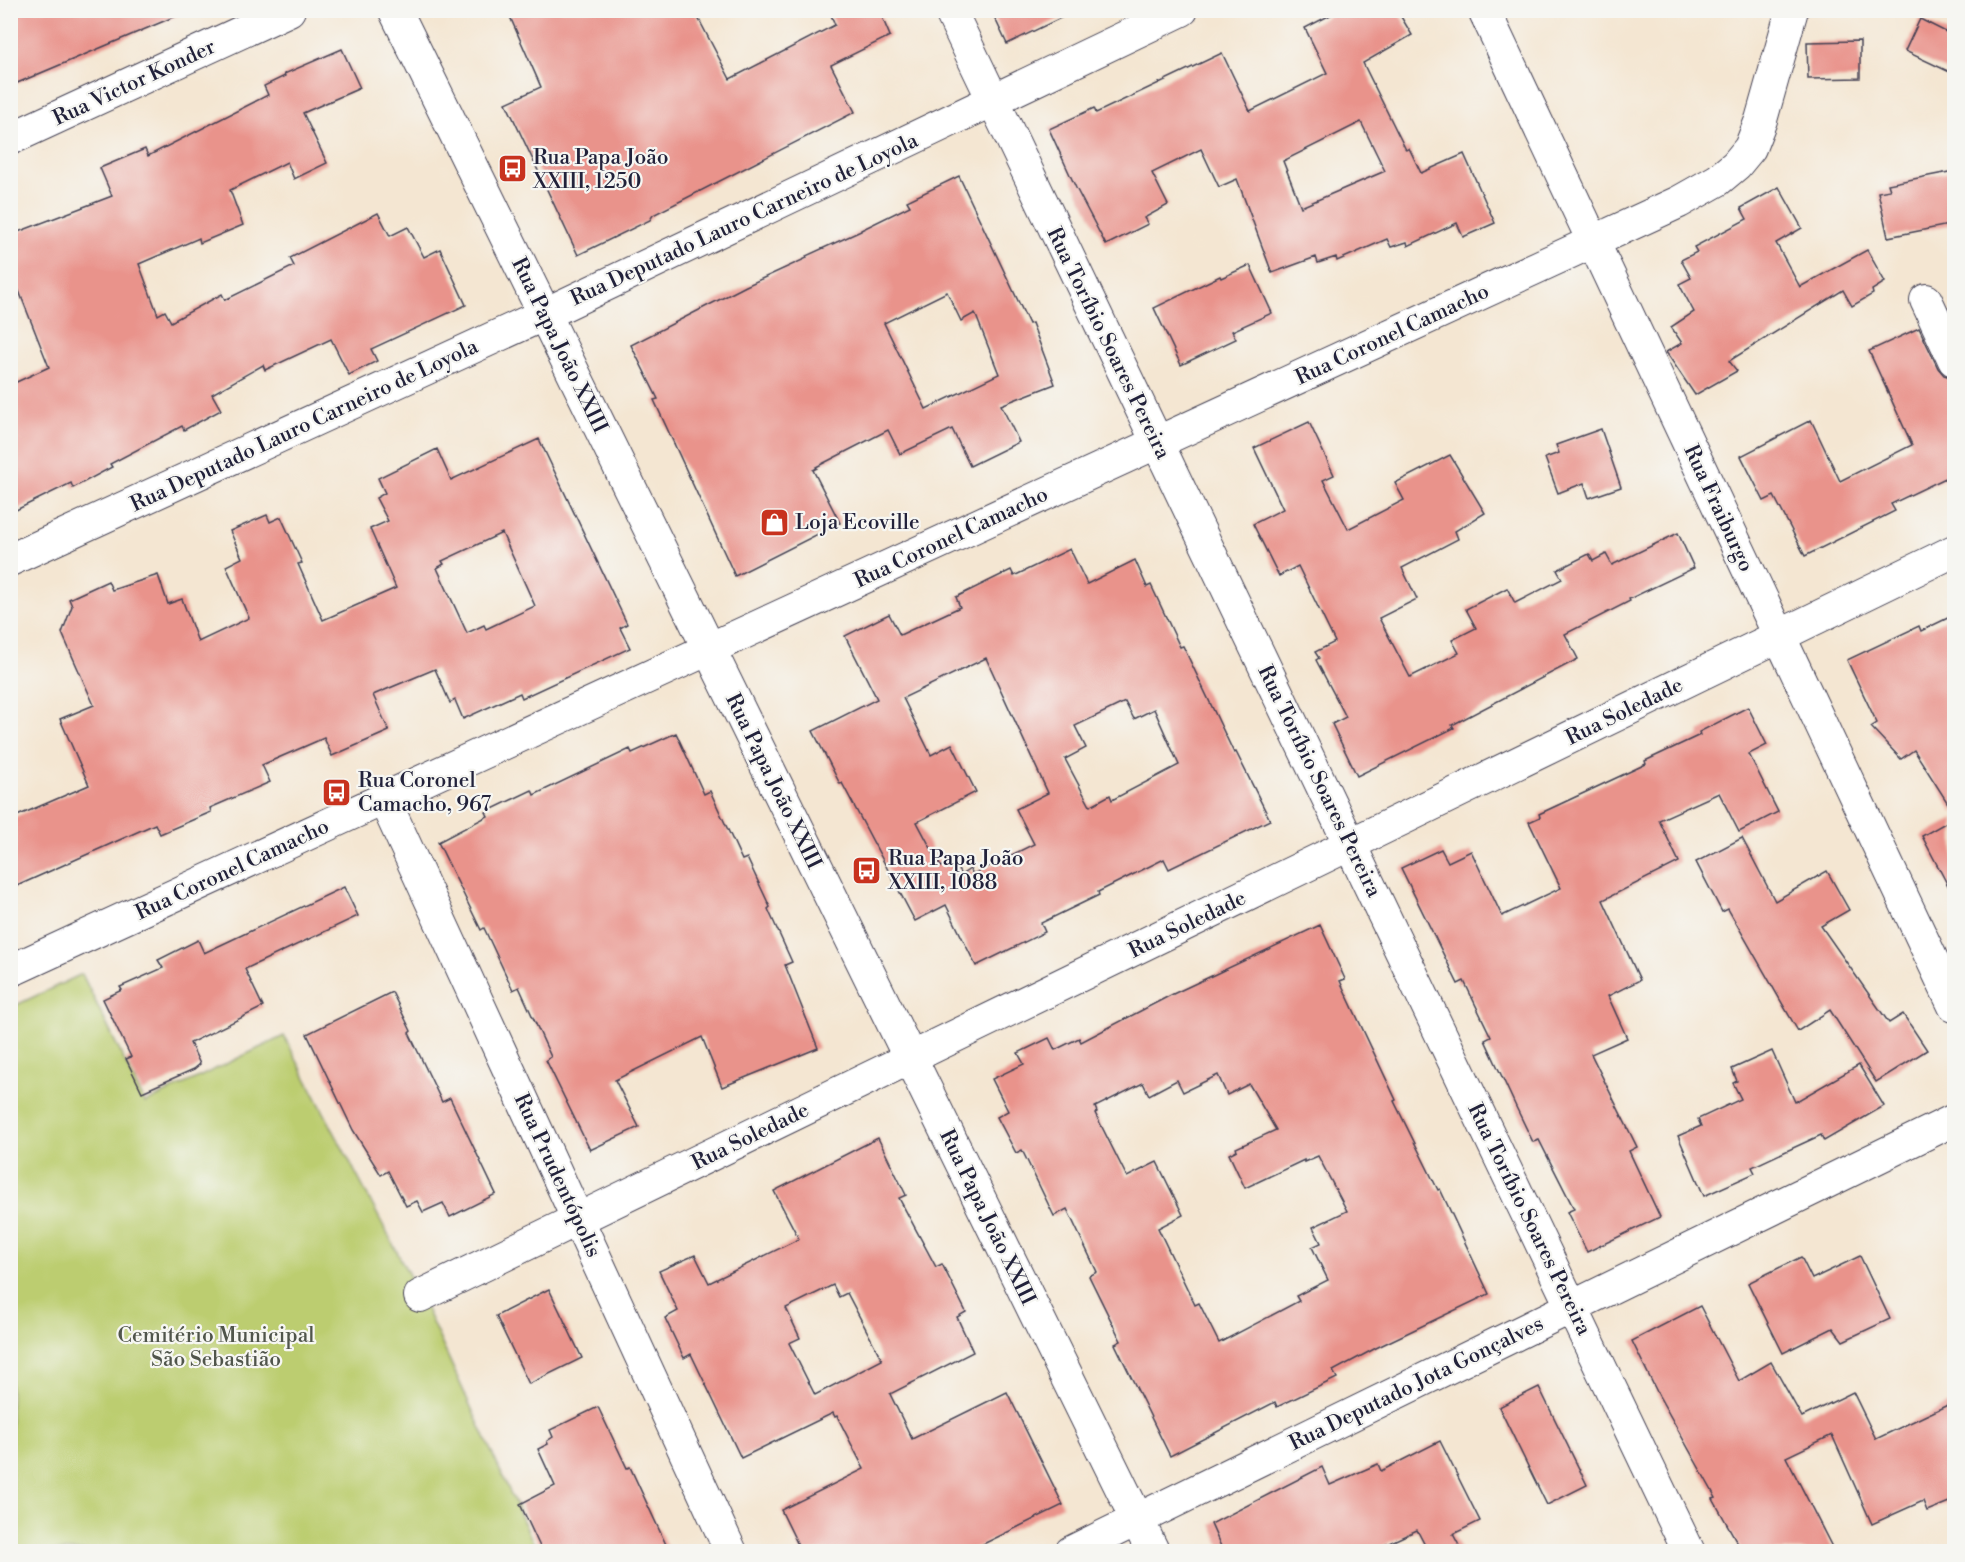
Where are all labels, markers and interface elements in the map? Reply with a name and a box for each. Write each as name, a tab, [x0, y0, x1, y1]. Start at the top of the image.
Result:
street label: Rua Victor Konder	[49, 34, 220, 132]
street label: Rua Deputado Lauro Carneiro de Loyola	[567, 128, 923, 312]
place label: Rua Papa João XXIII, 1250	[532, 145, 669, 195]
bus stop icon: Rua Papa João XXIII, 1250	[496, 153, 528, 185]
street label: Rua Toríbio Soares Pereira	[1041, 223, 1176, 464]
street label: Rua Papa João XXIII	[505, 253, 613, 438]
street label: Rua Coronel Camacho	[1291, 279, 1493, 391]
street label: Rua Deputado Lauro Carneiro de Loyola	[127, 334, 483, 518]
street label: Rua Fraiburgo	[1677, 441, 1759, 576]
street label: Rua Coronel Camacho	[850, 482, 1052, 594]
shop icon: Loja Ecoville	[758, 506, 790, 538]
place label: Loja Ecoville	[795, 510, 920, 536]
street label: Rua Toríbio Soares Pereira	[1252, 661, 1387, 902]
street label: Rua Soledade	[1562, 672, 1687, 751]
street label: Rua Papa João XXIII	[719, 689, 827, 874]
place label: Rua Coronel Camacho, 967	[358, 768, 492, 818]
bus stop icon: Rua Coronel Camacho, 967	[321, 776, 353, 808]
street label: Rua Coronel Camacho	[131, 814, 333, 926]
place label: Rua Papa João XXIII, 1088	[887, 846, 1024, 896]
bus stop icon: Rua Papa João XXIII, 1088	[851, 854, 883, 886]
street label: Rua Soledade	[1125, 885, 1250, 964]
street label: Rua Prudentópolis	[508, 1089, 606, 1261]
street label: Rua Soledade	[688, 1097, 813, 1176]
street label: Rua Toríbio Soares Pereira	[1462, 1099, 1597, 1340]
street label: Rua Papa João XXIII	[933, 1125, 1041, 1310]
street label: Rua Deputado Jota Gonçalves	[1285, 1311, 1548, 1457]
park label: Cemitério Municipal São Sebastião	[117, 1323, 315, 1373]

